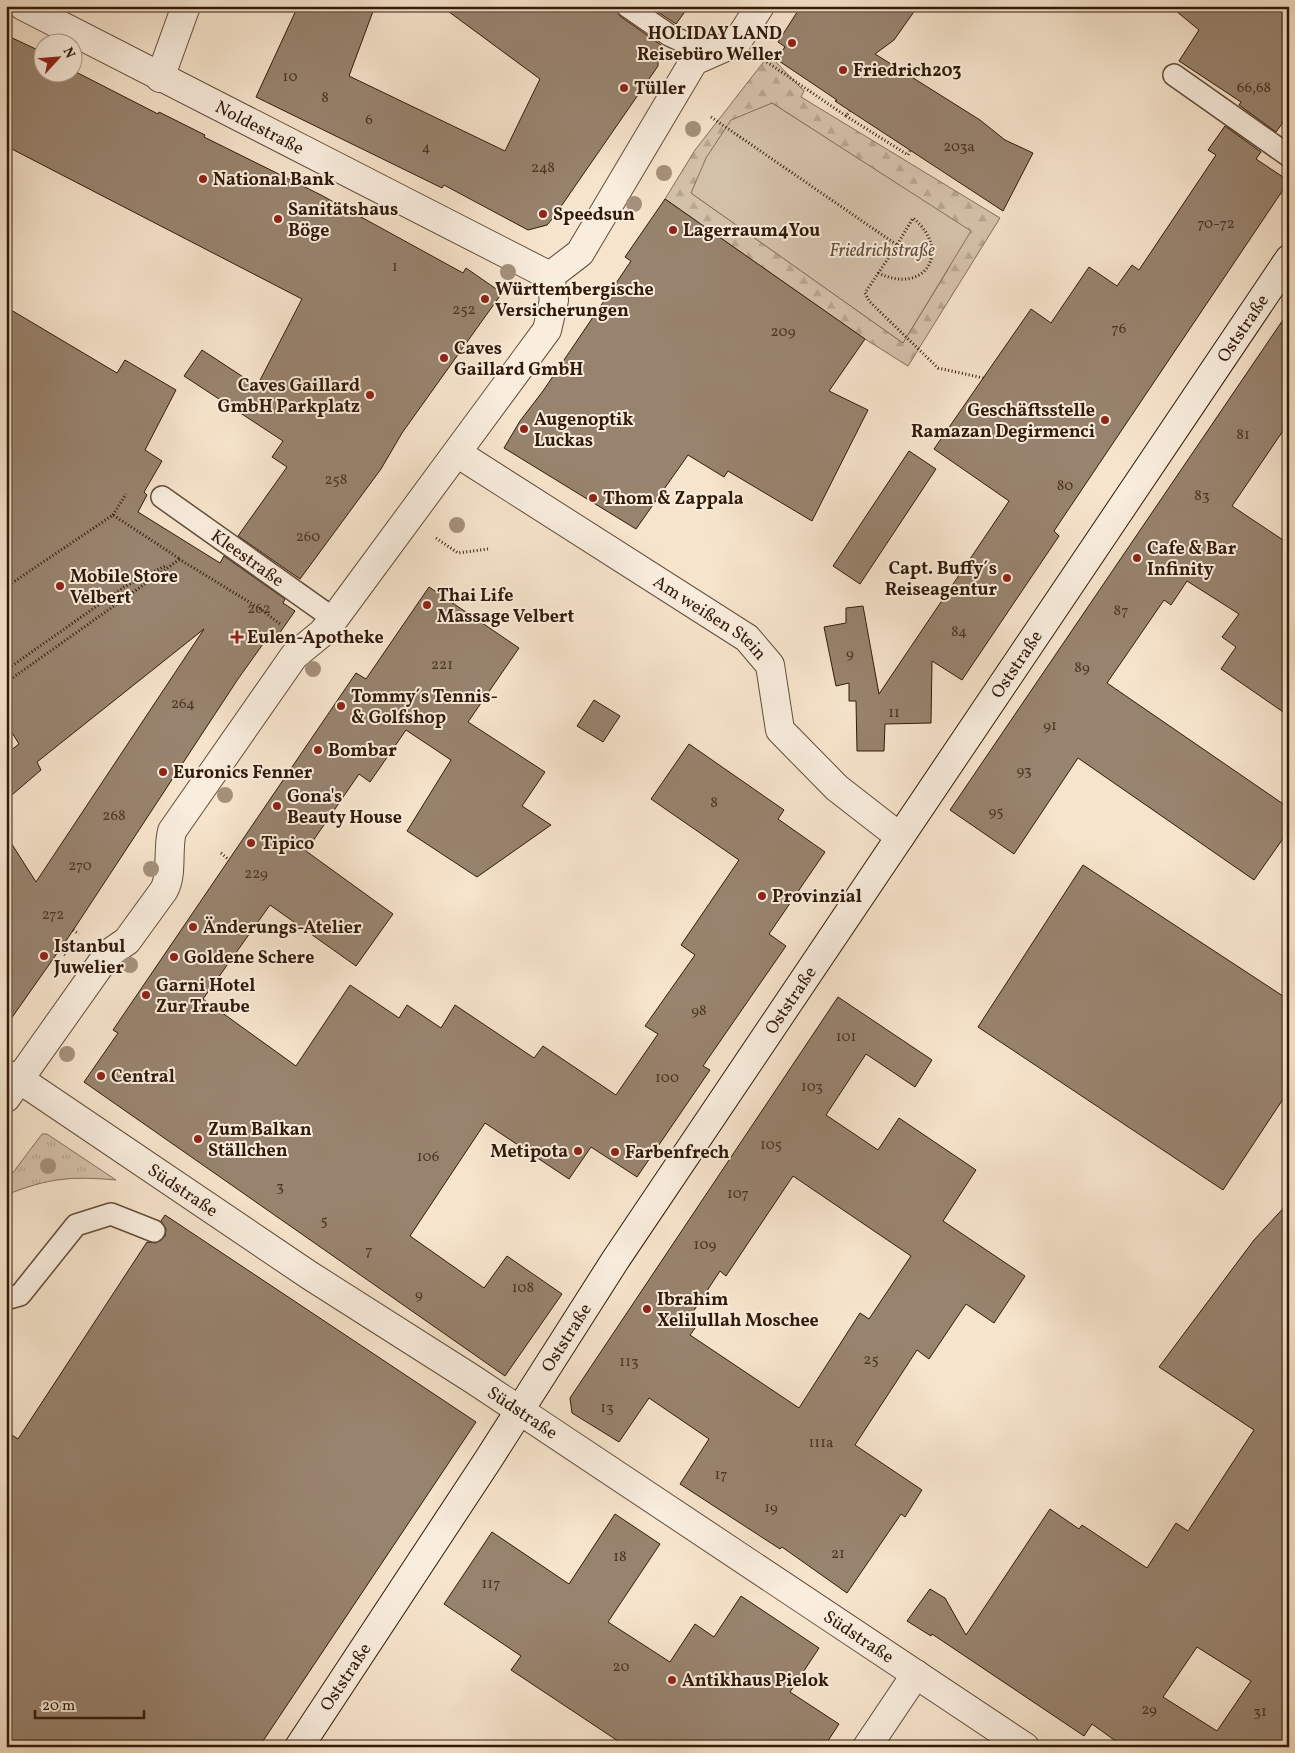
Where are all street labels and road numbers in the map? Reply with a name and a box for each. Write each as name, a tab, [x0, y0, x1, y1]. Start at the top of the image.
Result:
street label: Noldestraße	[210, 95, 308, 162]
street label: Oststraße	[1212, 290, 1276, 368]
street label: Kleestraße	[205, 524, 289, 594]
street label: Am weißen Stein	[648, 570, 772, 666]
street label: Oststraße	[986, 626, 1049, 704]
street label: Oststraße	[760, 962, 823, 1040]
street label: Südstraße	[142, 1158, 222, 1224]
street label: Oststraße	[536, 1299, 599, 1377]
street label: Südstraße	[482, 1381, 562, 1446]
street label: Südstraße	[818, 1605, 898, 1670]
street label: Oststraße	[315, 1639, 378, 1717]

